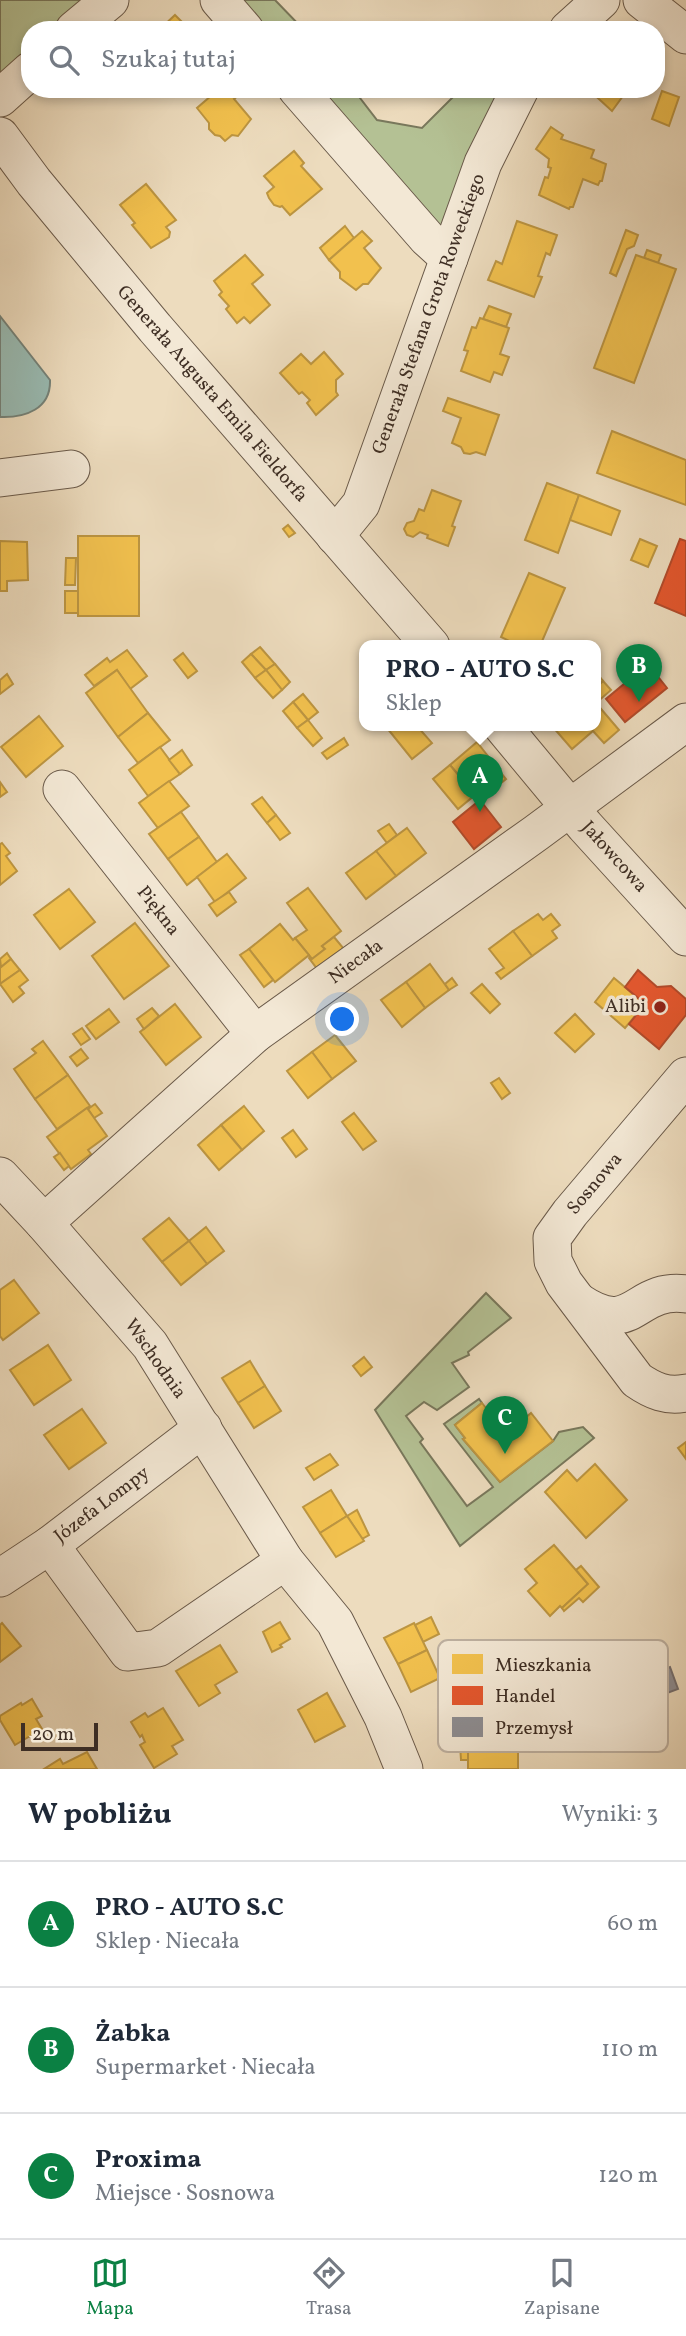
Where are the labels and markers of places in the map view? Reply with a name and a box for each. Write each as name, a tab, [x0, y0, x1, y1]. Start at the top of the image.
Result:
pin: B	[616, 644, 662, 702]
pin: A	[457, 754, 503, 812]
place label: Alibi	[605, 994, 646, 1020]
marker: Alibi	[652, 999, 668, 1015]
pin: C	[482, 1396, 528, 1454]

